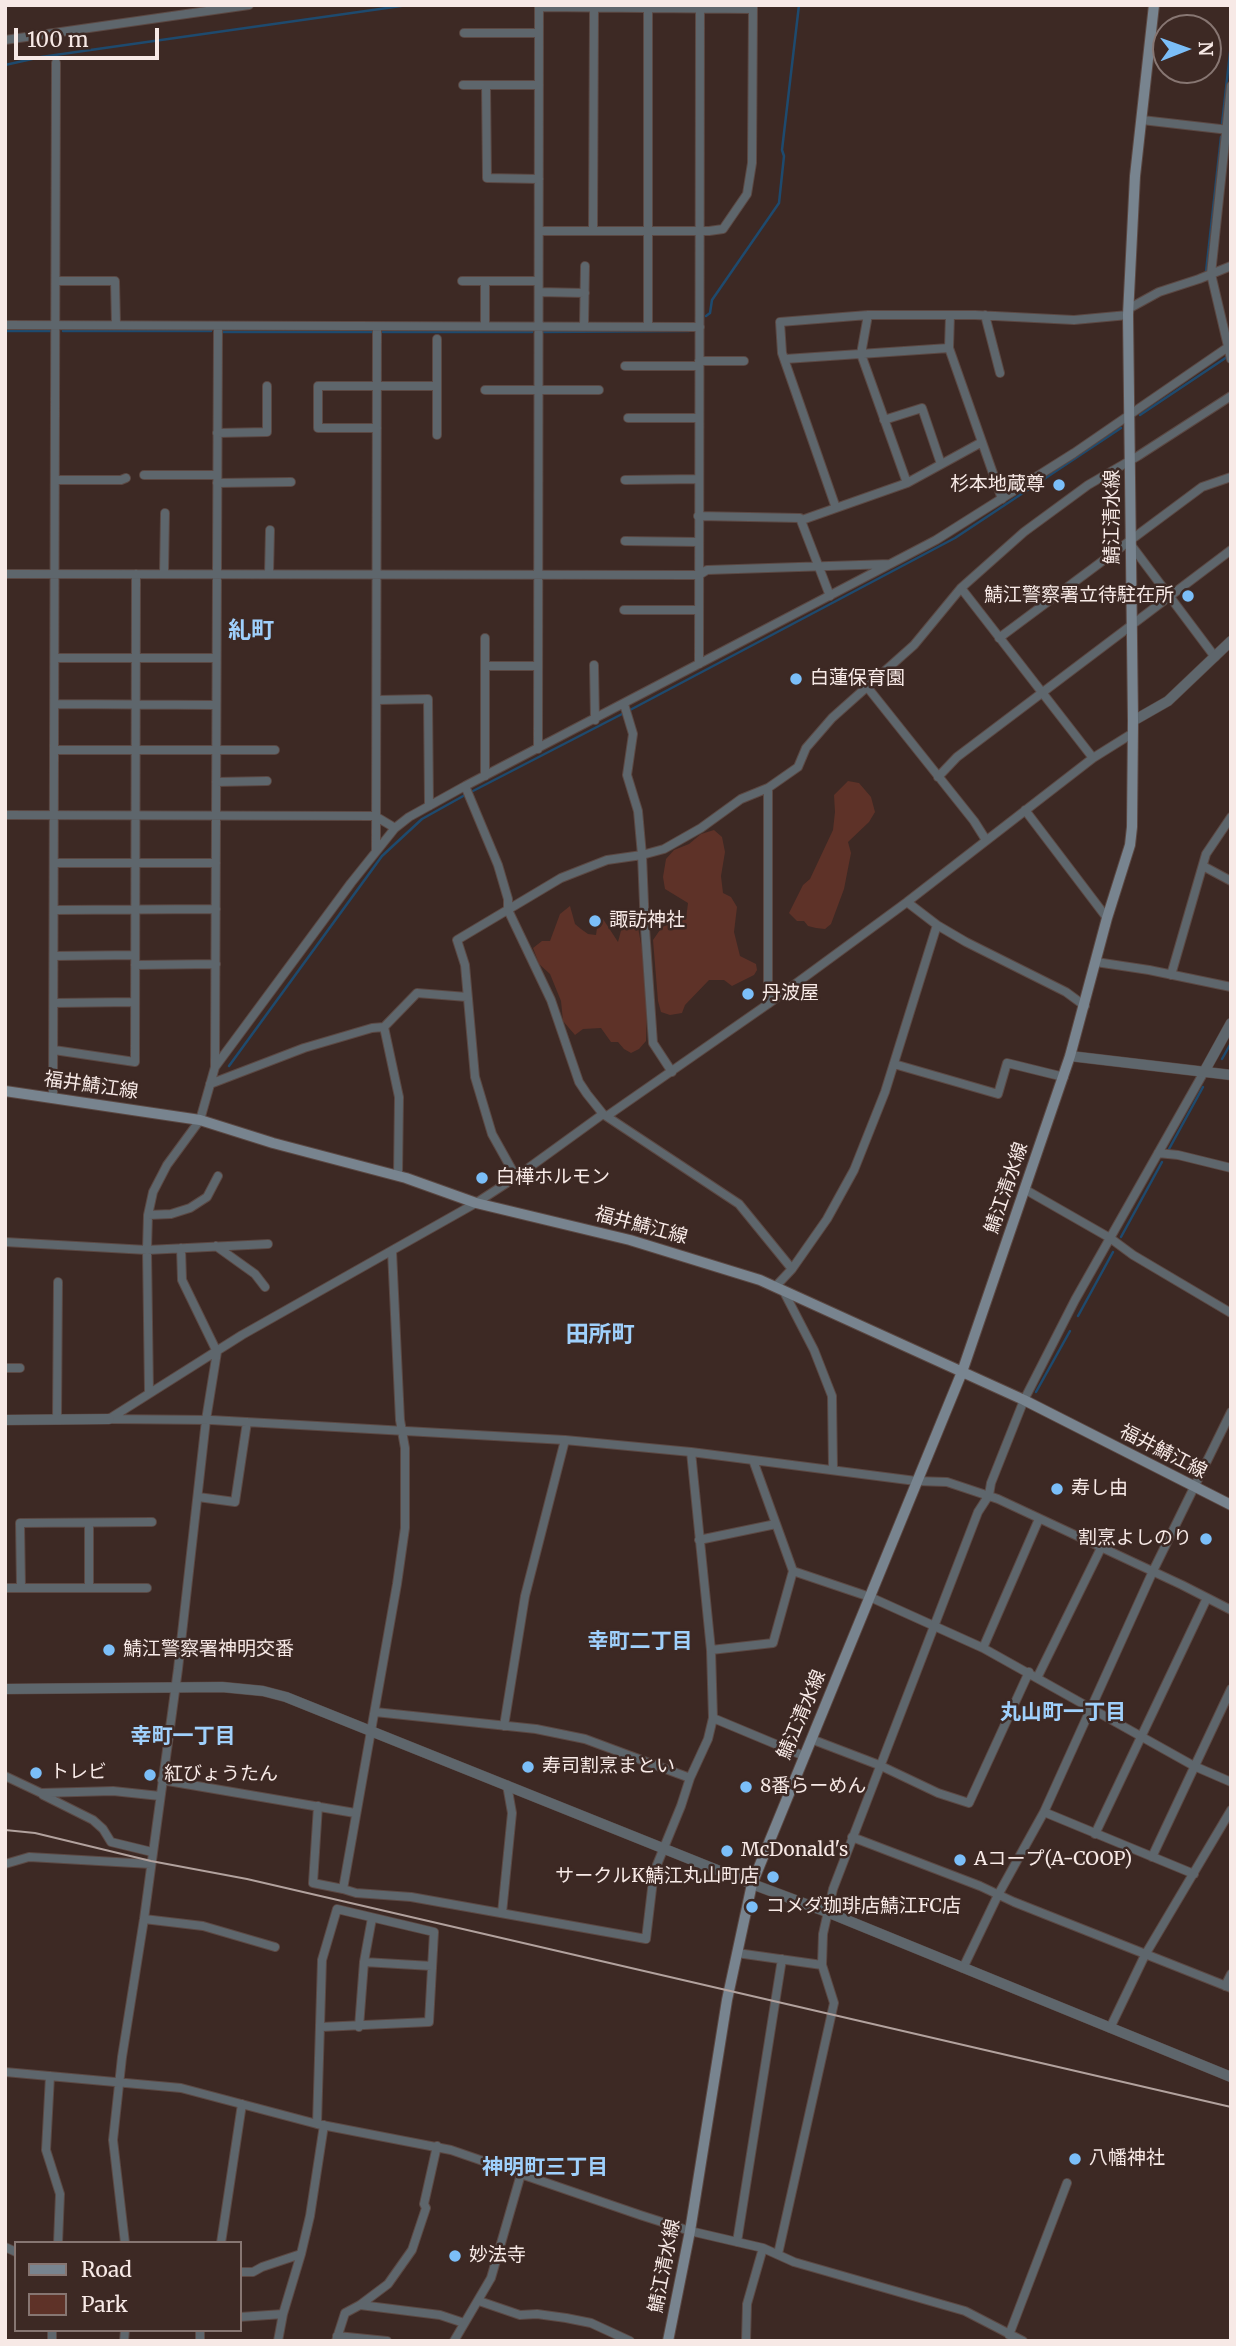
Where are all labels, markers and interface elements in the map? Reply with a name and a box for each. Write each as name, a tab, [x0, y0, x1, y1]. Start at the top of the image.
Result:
scale bar	[18, 14, 163, 58]
north arrow	[1152, 14, 1222, 84]
text: 100 m	[27, 26, 89, 53]
text: N	[1194, 41, 1218, 56]
street label: 鯖江清水線	[1102, 470, 1124, 564]
place label: 杉本地蔵尊	[950, 474, 1045, 496]
marker: 杉本地蔵尊	[1051, 477, 1067, 493]
place label: 鯖江警察署立待駐在所	[984, 585, 1174, 607]
marker: 鯖江警察署立待駐在所	[1180, 588, 1196, 604]
district label: 糺町	[228, 617, 274, 645]
place label: 白蓮保育園	[810, 668, 905, 690]
marker: 白蓮保育園	[788, 671, 804, 687]
place label: 諏訪神社	[609, 910, 685, 932]
marker: 諏訪神社	[587, 913, 603, 929]
place label: 丹波屋	[762, 983, 819, 1005]
marker: 丹波屋	[740, 986, 756, 1002]
street label: 福井鯖江線	[42, 1068, 140, 1104]
street label: 鯖江清水線	[981, 1139, 1033, 1237]
place label: 白樺ホルモン	[496, 1167, 610, 1189]
marker: 白樺ホルモン	[474, 1170, 490, 1186]
street label: 福井鯖江線	[592, 1203, 690, 1249]
district label: 田所町	[566, 1321, 634, 1349]
street label: 福井鯖江線	[1116, 1420, 1210, 1484]
place label: 寿し由	[1071, 1478, 1128, 1500]
marker: 寿し由	[1049, 1481, 1065, 1497]
place label: 割烹よしのり	[1078, 1528, 1192, 1550]
marker: 割烹よしのり	[1198, 1531, 1214, 1547]
district label: 幸町二丁目	[588, 1629, 692, 1655]
place label: 鯖江警察署神明交番	[123, 1639, 294, 1661]
marker: 鯖江警察署神明交番	[101, 1642, 117, 1658]
street label: 鯖江清水線	[773, 1667, 831, 1763]
district label: 丸山町一丁目	[1000, 1700, 1126, 1726]
district label: 幸町一丁目	[131, 1724, 235, 1750]
place label: 寿司割烹まとい	[542, 1756, 675, 1778]
marker: 寿司割烹まとい	[520, 1759, 536, 1775]
place label: トレビ	[50, 1762, 107, 1784]
place label: 紅びょうたん	[164, 1764, 278, 1786]
marker: トレビ	[28, 1765, 44, 1781]
marker: 紅びょうたん	[142, 1767, 158, 1783]
place label: 8番らーめん	[760, 1776, 866, 1798]
marker: 8番らーめん	[738, 1779, 754, 1795]
place label: McDonald's	[741, 1840, 848, 1862]
marker: McDonald's	[719, 1843, 735, 1859]
place label: Aコープ(A-COOP)	[974, 1849, 1132, 1871]
marker: Aコープ(A-COOP)	[952, 1852, 968, 1868]
place label: サークルK鯖江丸山町店	[555, 1866, 759, 1888]
marker: サークルK鯖江丸山町店	[765, 1869, 781, 1885]
place label: コメダ珈琲店鯖江FC店	[766, 1896, 961, 1918]
marker: コメダ珈琲店鯖江FC店	[744, 1899, 760, 1915]
place label: 八幡神社	[1089, 2148, 1165, 2170]
marker: 八幡神社	[1067, 2151, 1083, 2167]
district label: 神明町三丁目	[482, 2155, 608, 2181]
street label: 鯖江清水線	[645, 2217, 685, 2315]
legend	[14, 2241, 242, 2332]
place label: 妙法寺	[469, 2245, 526, 2267]
marker: 妙法寺	[447, 2248, 463, 2264]
text: Road	[81, 2256, 132, 2283]
text: Park	[81, 2291, 128, 2318]

